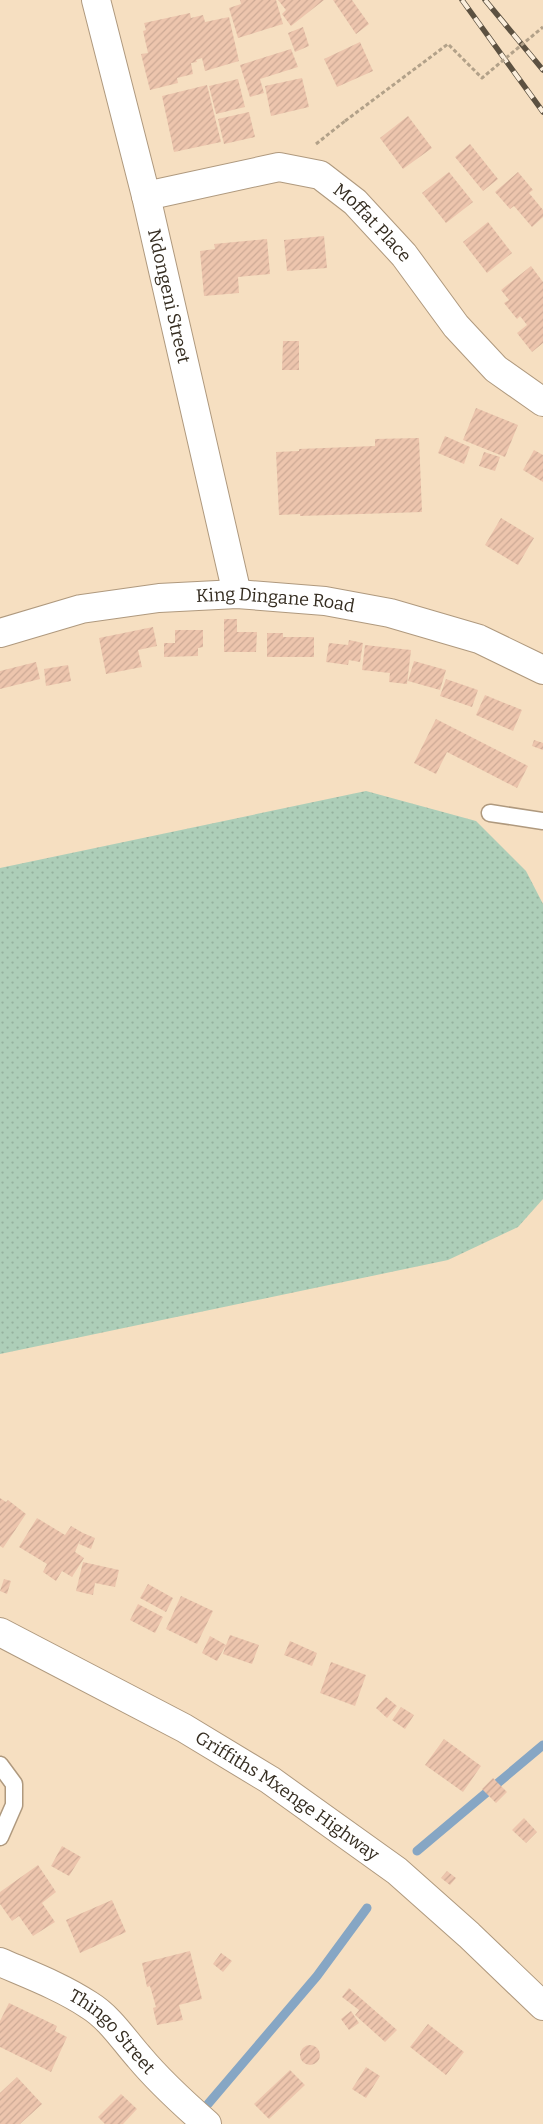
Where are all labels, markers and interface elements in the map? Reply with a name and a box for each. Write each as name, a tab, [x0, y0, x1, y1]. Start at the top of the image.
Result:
street label: Moffat Place	[329, 178, 416, 266]
street label: Ndongeni Street	[143, 227, 195, 366]
street label: King Dingane Road	[195, 583, 357, 617]
street label: Griffiths Mxenge Highway	[191, 1726, 384, 1866]
street label: Thingo Street	[65, 1984, 160, 2079]

